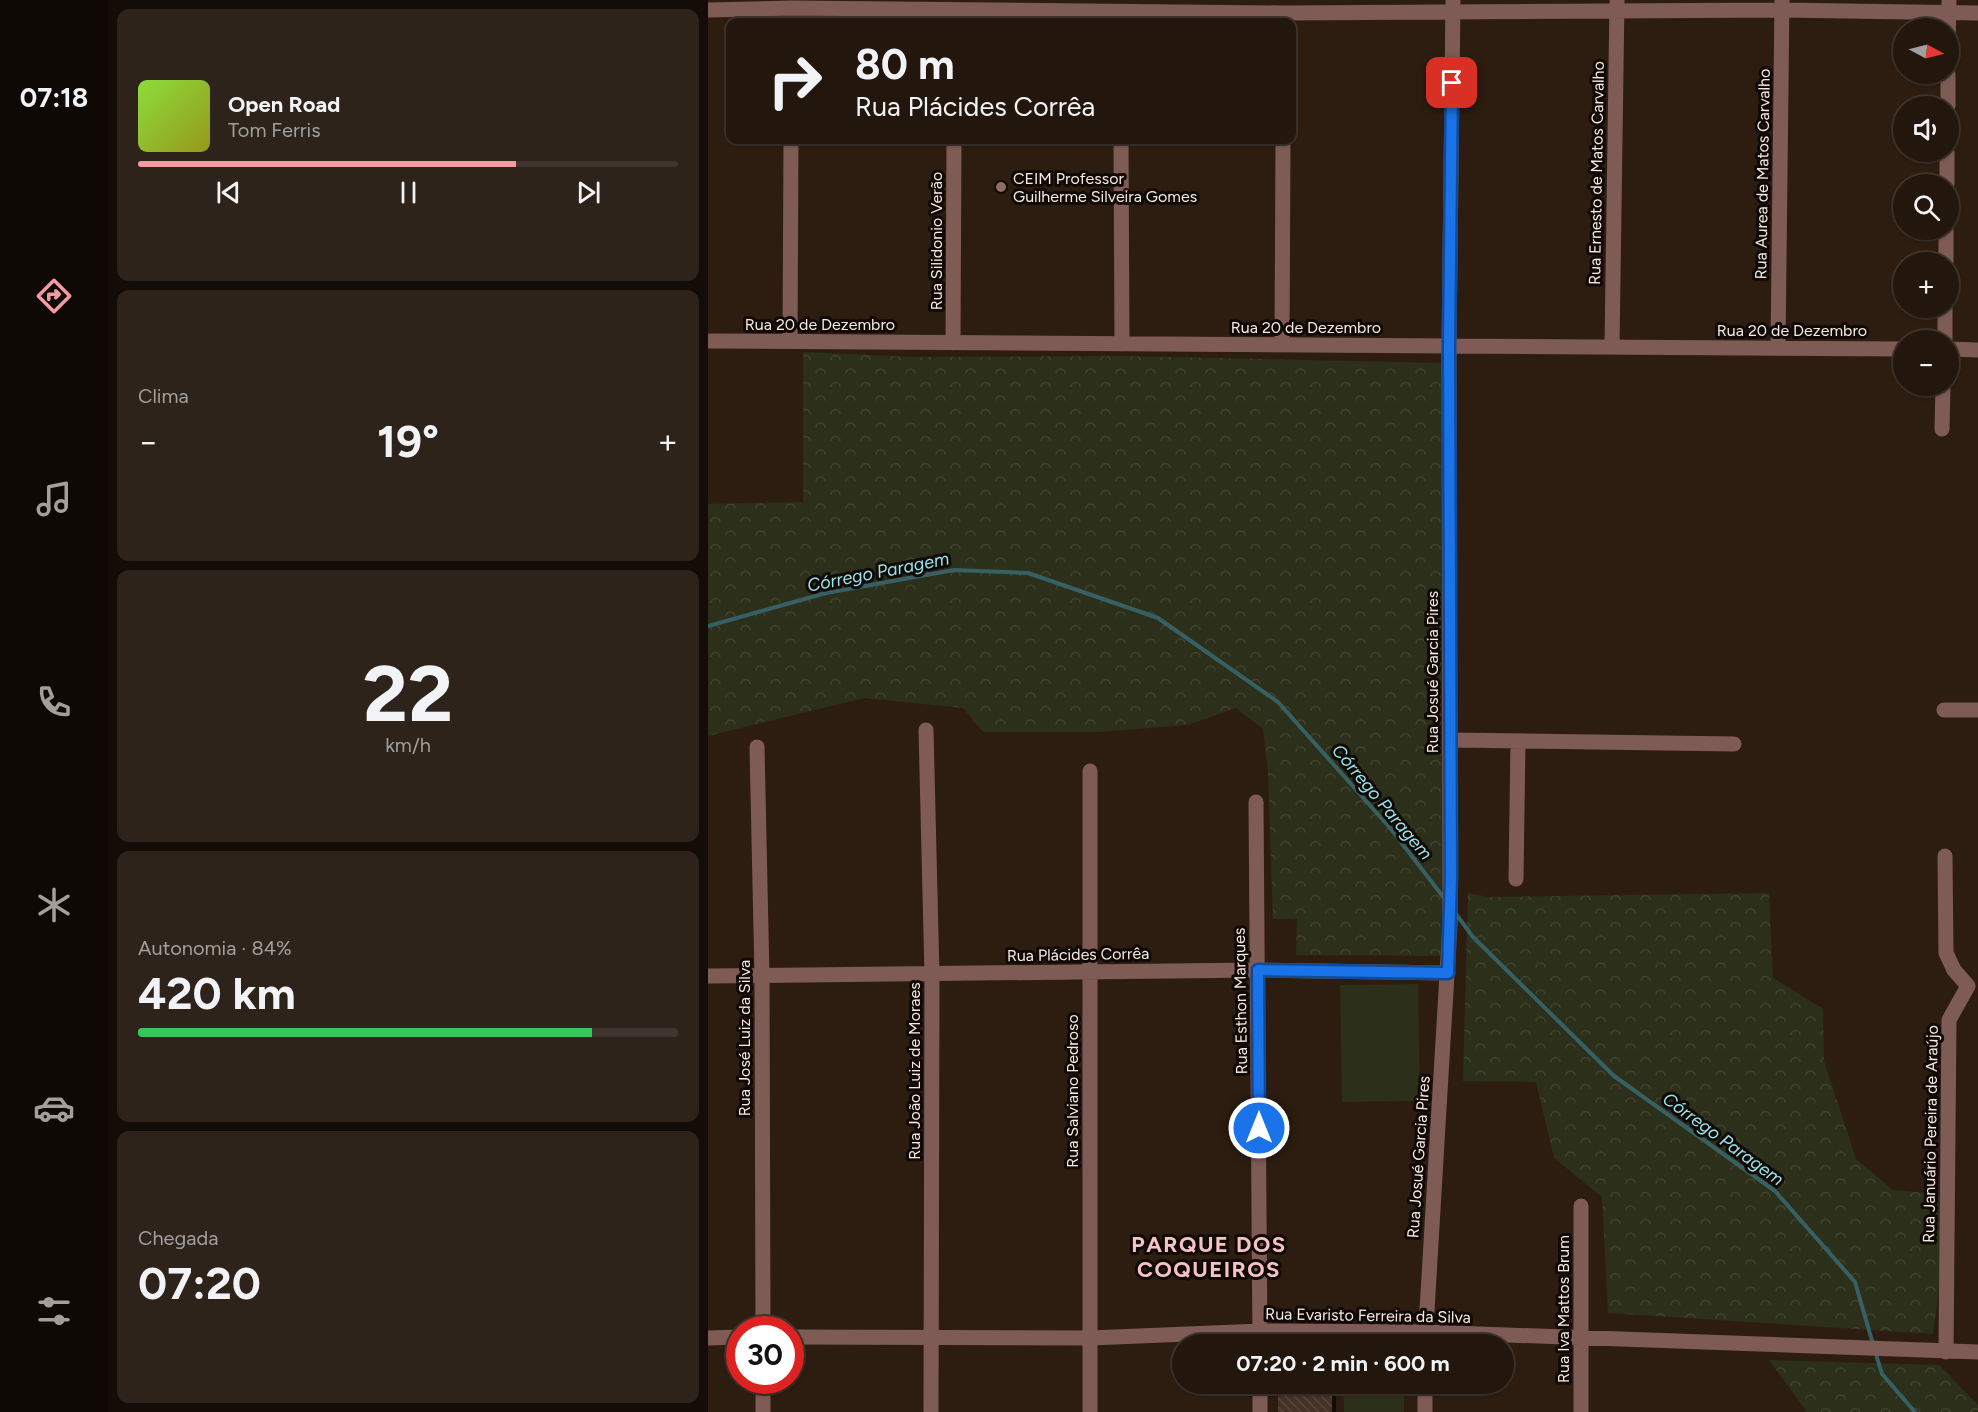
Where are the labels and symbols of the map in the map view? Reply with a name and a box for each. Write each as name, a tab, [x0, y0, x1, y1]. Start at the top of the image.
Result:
north arrow	[1893, 18, 1959, 84]
pin	[1426, 57, 1477, 108]
street label: Rua Ernesto de Matos Carvalho	[1585, 61, 1608, 285]
street label: Rua Aurea de Matos Carvalho	[1751, 69, 1774, 279]
place label: CEIM Professor Guilherme Silveira Gomes	[1013, 169, 1197, 206]
street label: Rua Silidonio Verão	[927, 172, 946, 310]
marker: CEIM Professor Guilherme Silveira Gomes	[994, 180, 1008, 194]
street label: Rua 20 de Dezembro	[745, 315, 895, 334]
street label: Rua 20 de Dezembro	[1231, 318, 1381, 337]
street label: Rua 20 de Dezembro	[1717, 321, 1867, 340]
water label: Córrego Paragem	[805, 547, 951, 597]
street label: Rua Josué Garcia Pires	[1423, 591, 1442, 753]
water label: Córrego Paragem	[1327, 740, 1437, 864]
street label: Rua Esthon Marques	[1230, 928, 1251, 1074]
street label: Rua Plácides Corrêa	[1007, 944, 1149, 965]
street label: Rua José Luiz da Silva	[735, 960, 754, 1116]
street label: Rua João Luiz de Moraes	[905, 982, 924, 1160]
street label: Rua Salviano Pedroso	[1063, 1014, 1082, 1168]
street label: Rua Januário Pereira de Araújo	[1919, 1025, 1942, 1243]
street label: Rua Josué Garcia Pires	[1403, 1075, 1434, 1239]
water label: Córrego Paragem	[1658, 1088, 1788, 1190]
position arrow	[1227, 1096, 1291, 1160]
district label: PARQUE DOS COQUEIROS	[1131, 1231, 1287, 1283]
street label: Rua Iva Mattos Brum	[1554, 1235, 1573, 1383]
street label: Rua Evaristo Ferreira da Silva	[1265, 1304, 1471, 1327]
speed limit sign: 30	[726, 1316, 804, 1394]

